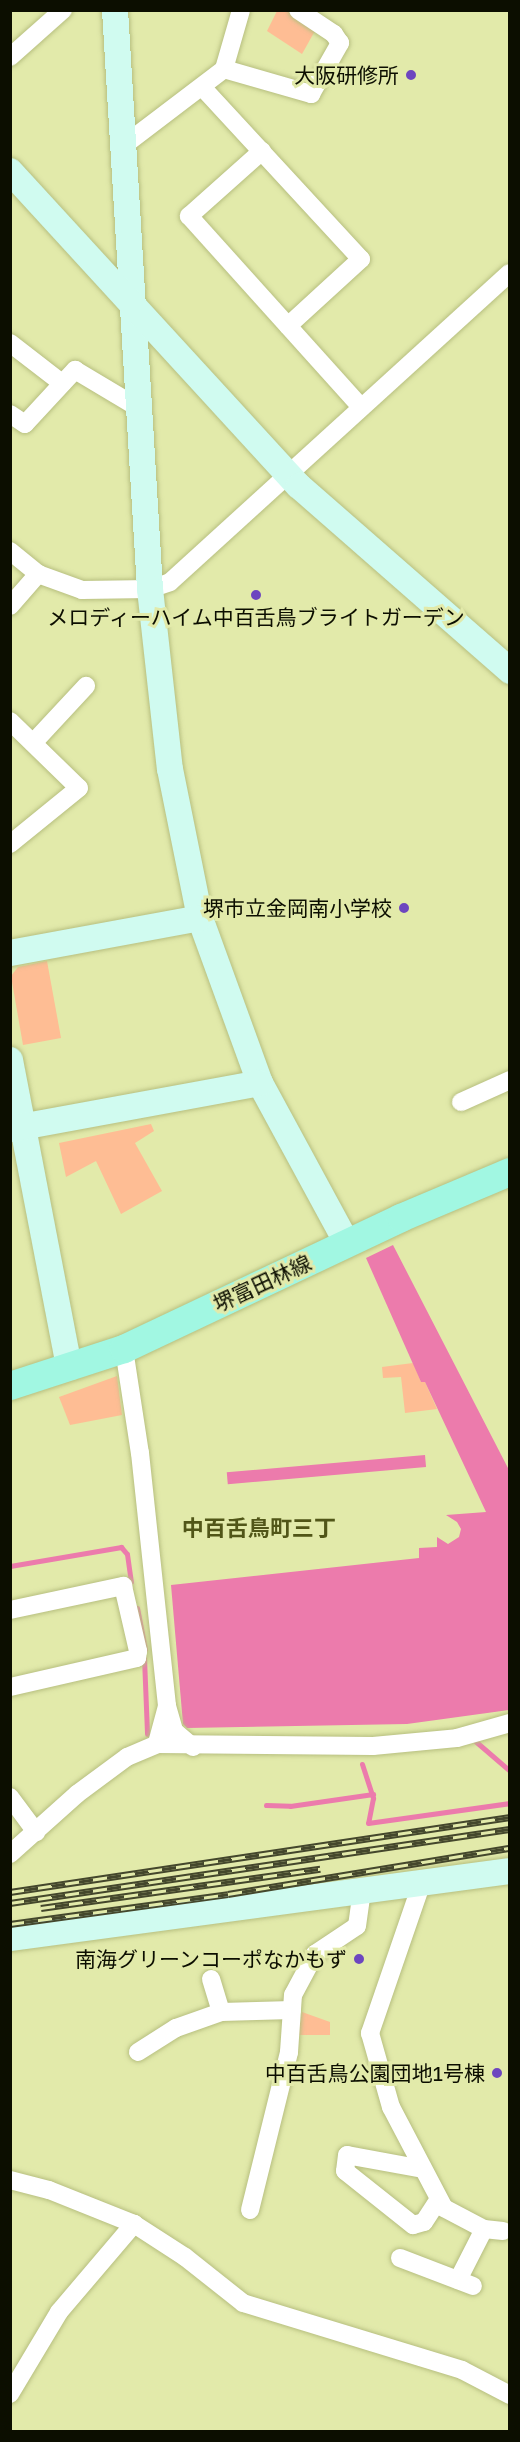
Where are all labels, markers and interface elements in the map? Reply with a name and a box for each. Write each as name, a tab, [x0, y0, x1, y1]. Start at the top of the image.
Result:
place label: 大阪研修所	[294, 62, 399, 88]
marker: 大阪研修所	[404, 68, 418, 82]
marker: メロディーハイム中百舌鳥ブライトガーデン	[249, 588, 263, 602]
place label: メロディーハイム中百舌鳥ブライトガーデン	[46, 604, 466, 630]
place label: 堺市立金岡南小学校	[203, 895, 392, 921]
marker: 堺市立金岡南小学校	[397, 901, 411, 915]
street label: 堺富田林線	[209, 1249, 315, 1317]
district label: 中百舌鳥町三丁	[182, 1515, 336, 1541]
place label: 南海グリーンコーポなかもず	[74, 1946, 347, 1972]
marker: 南海グリーンコーポなかもず	[352, 1952, 366, 1966]
place label: 中百舌鳥公園団地1号棟	[265, 2060, 485, 2086]
marker: 中百舌鳥公園団地1号棟	[490, 2066, 504, 2080]

